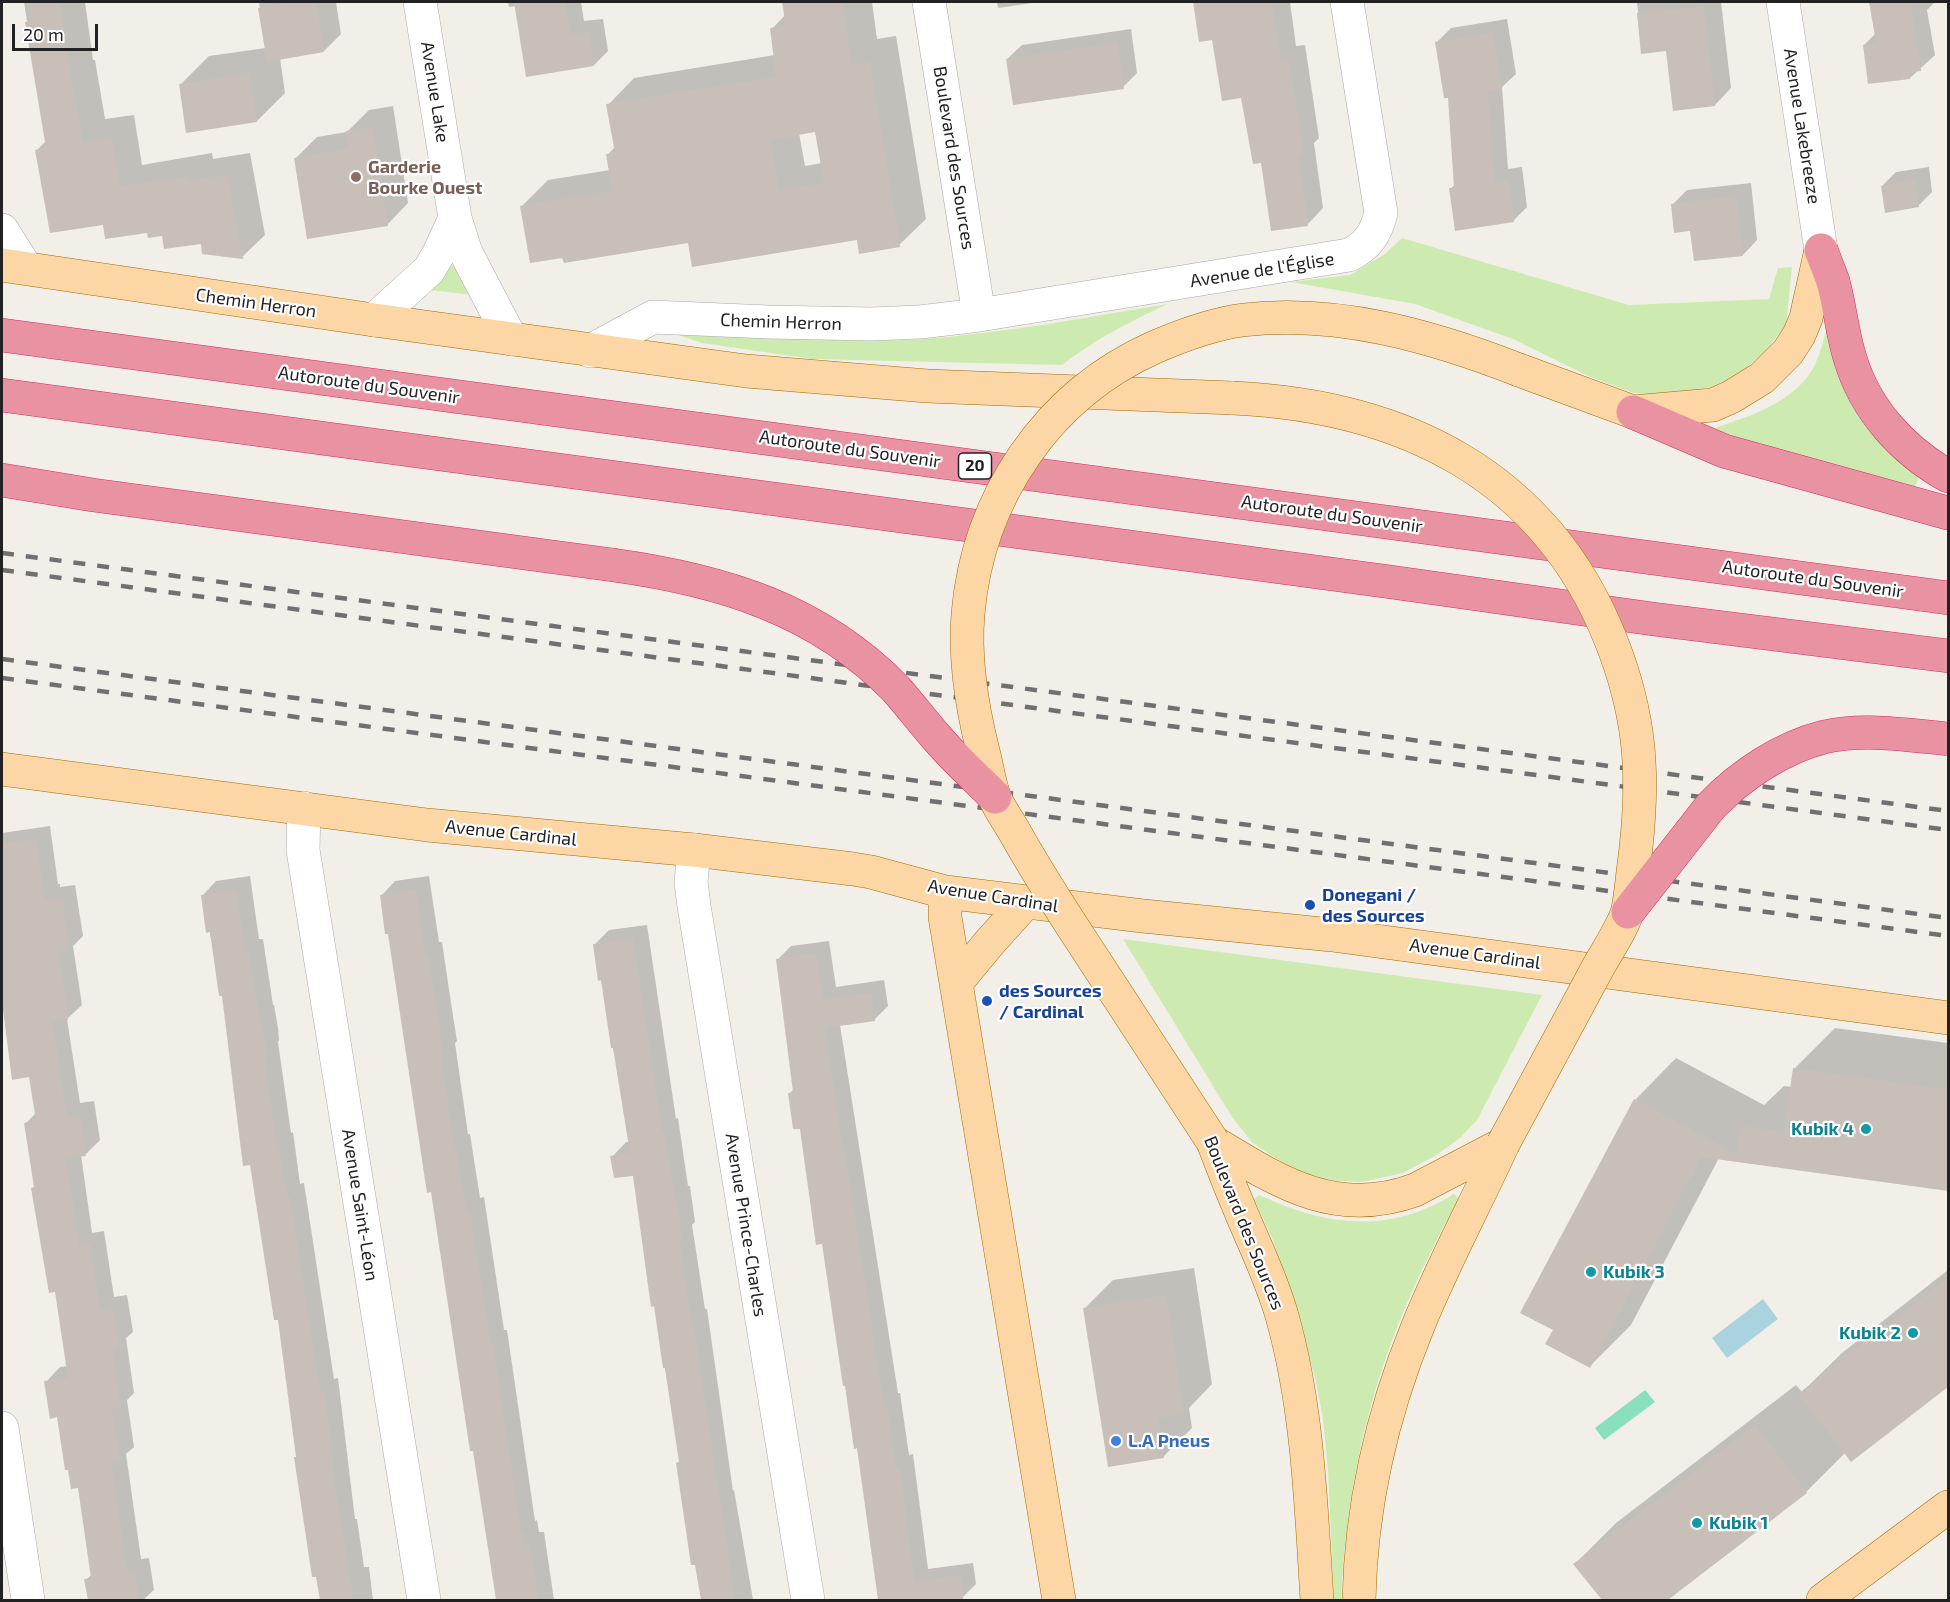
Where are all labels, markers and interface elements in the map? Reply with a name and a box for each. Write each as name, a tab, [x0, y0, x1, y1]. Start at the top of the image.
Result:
scale bar	[15, 12, 100, 50]
text: 20 m	[23, 23, 64, 45]
street label: Avenue Lake	[416, 40, 454, 144]
street label: Avenue Lakebreeze	[1779, 47, 1825, 205]
street label: Boulevard des Sources	[929, 65, 979, 251]
place label: Garderie Bourke Ouest	[368, 156, 482, 198]
marker: Garderie Bourke Ouest	[349, 170, 363, 184]
street label: Avenue de l'Église	[1188, 248, 1336, 292]
street label: Chemin Herron	[194, 284, 318, 322]
street label: Chemin Herron	[720, 309, 842, 335]
street label: Autoroute du Souvenir	[277, 362, 461, 408]
street label: Autoroute du Souvenir	[758, 426, 942, 472]
road number: 20	[958, 453, 992, 479]
street label: Autoroute du Souvenir	[1240, 491, 1424, 537]
street label: Autoroute du Souvenir	[1721, 556, 1905, 602]
street label: Avenue Cardinal	[444, 815, 578, 851]
street label: Avenue Cardinal	[926, 875, 1060, 917]
place label: Donegani / des Sources	[1322, 884, 1424, 926]
marker: Donegani / des Sources	[1303, 898, 1317, 912]
street label: Avenue Cardinal	[1408, 934, 1542, 974]
place label: des Sources / Cardinal	[999, 980, 1101, 1022]
marker: des Sources / Cardinal	[980, 994, 994, 1008]
place label: Kubik 4	[1791, 1118, 1854, 1140]
marker: Kubik 4	[1859, 1122, 1873, 1136]
street label: Avenue Saint-Léon	[337, 1127, 383, 1283]
street label: Avenue Prince-Charles	[721, 1132, 771, 1318]
street label: Boulevard des Sources	[1199, 1133, 1289, 1313]
place label: Kubik 3	[1603, 1261, 1665, 1283]
marker: Kubik 3	[1584, 1265, 1598, 1279]
place label: Kubik 2	[1839, 1322, 1901, 1344]
marker: Kubik 2	[1906, 1326, 1920, 1340]
place label: L.A Pneus	[1128, 1430, 1210, 1452]
marker: L.A Pneus	[1109, 1434, 1123, 1448]
place label: Kubik 1	[1709, 1512, 1768, 1534]
marker: Kubik 1	[1690, 1516, 1704, 1530]

